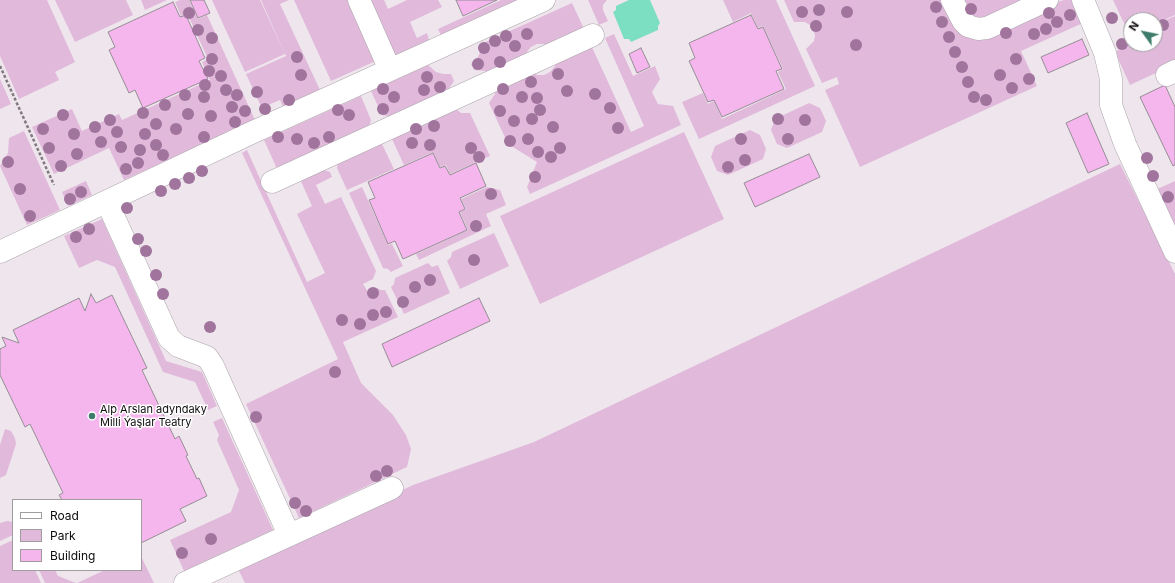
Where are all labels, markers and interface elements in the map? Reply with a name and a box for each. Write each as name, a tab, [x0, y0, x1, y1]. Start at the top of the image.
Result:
north arrow	[1123, 12, 1163, 52]
text: N	[1126, 19, 1142, 33]
place label: Alp Arslan adyndaky Milli Ýaşlar Teatry	[100, 403, 207, 429]
marker: Alp Arslan adyndaky Milli Ýaşlar Teatry	[87, 411, 97, 421]
legend	[12, 499, 142, 571]
text: Road	[50, 508, 79, 523]
text: Park	[50, 528, 76, 543]
text: Building	[50, 548, 95, 563]

